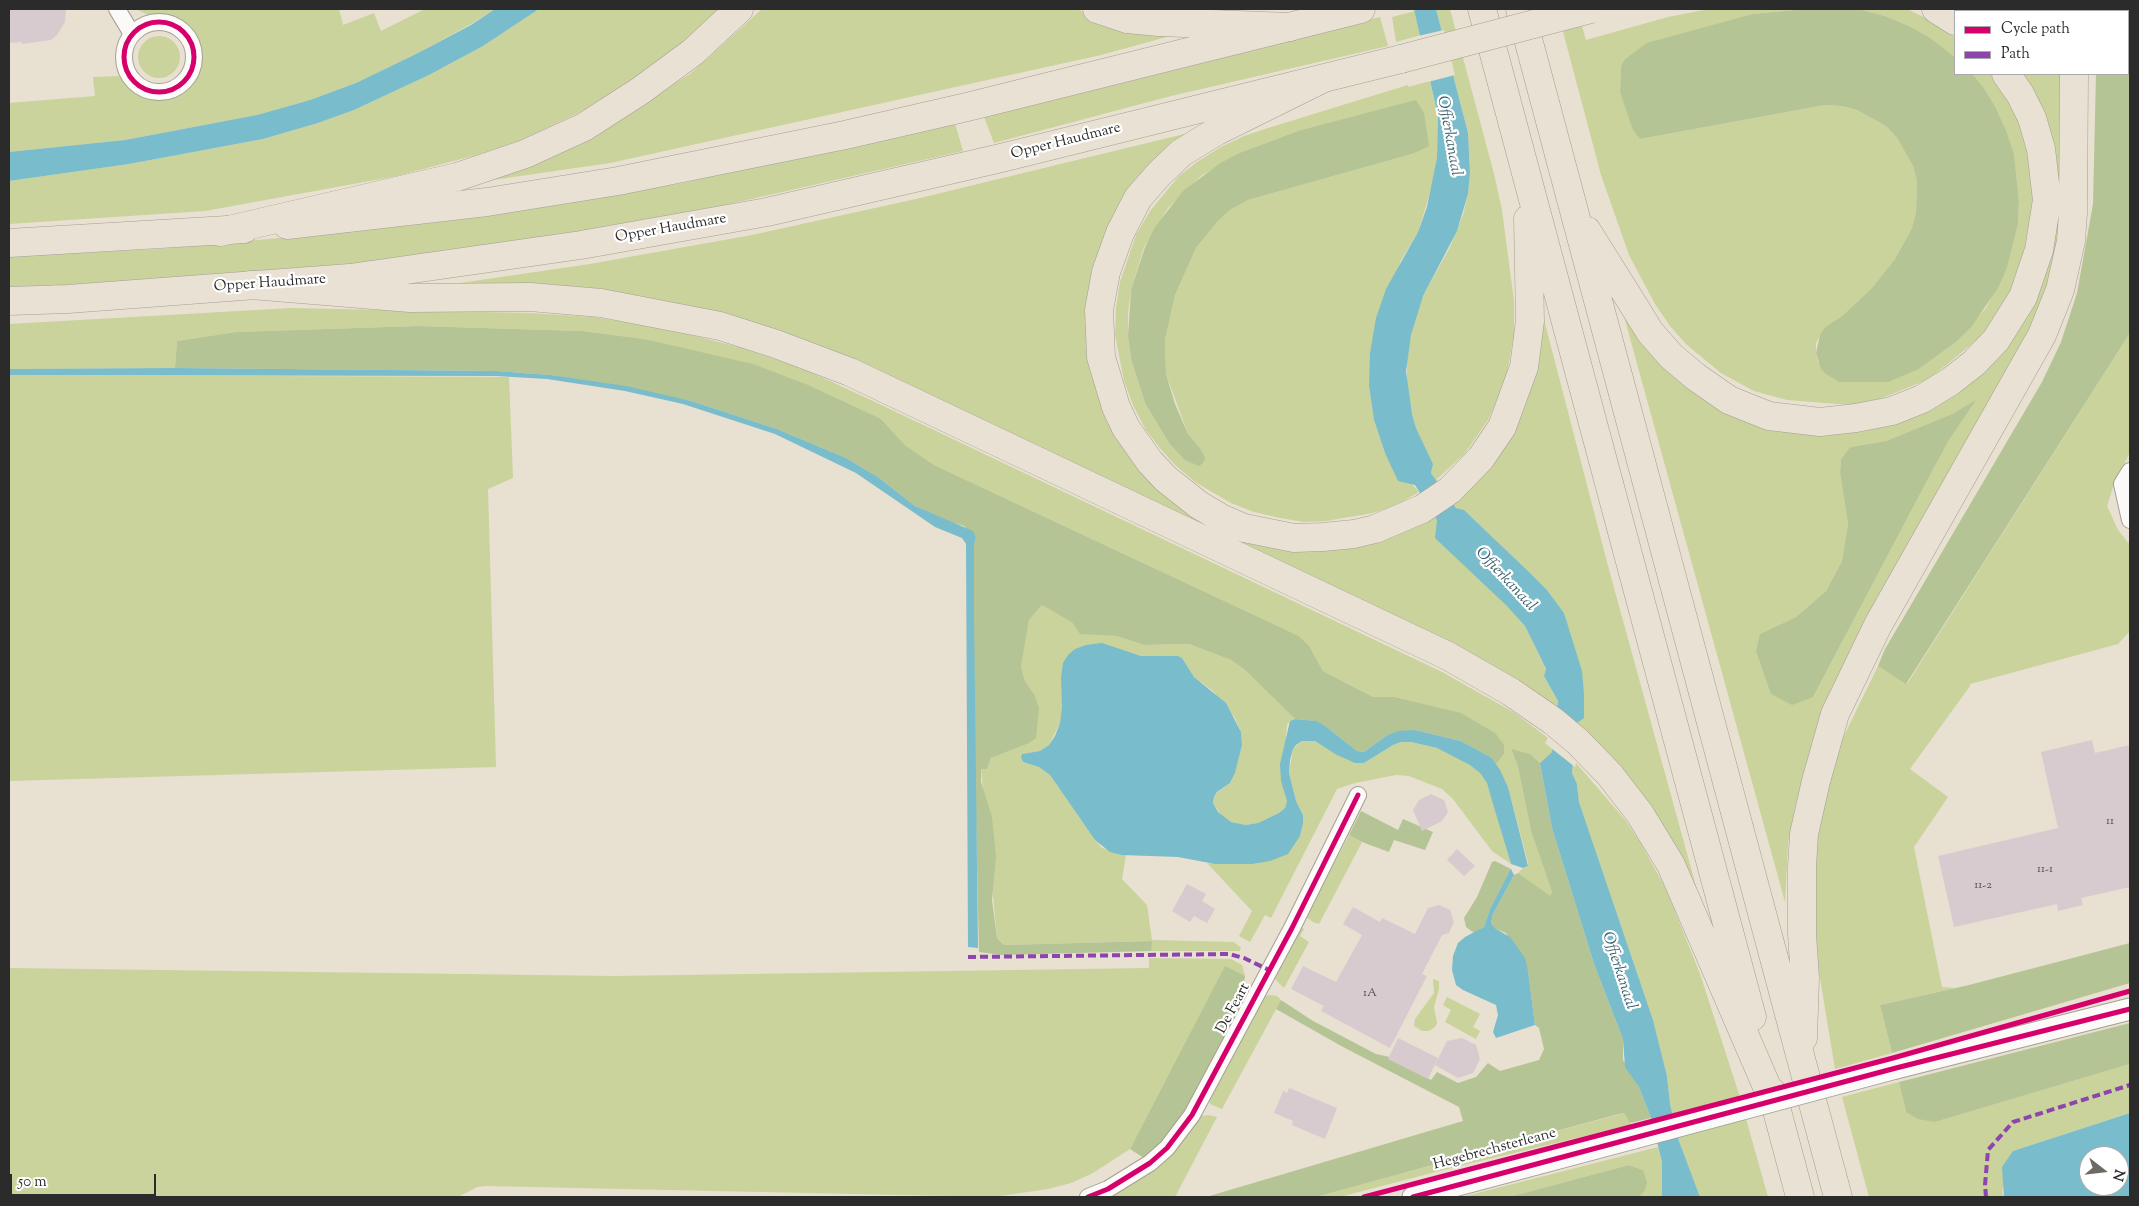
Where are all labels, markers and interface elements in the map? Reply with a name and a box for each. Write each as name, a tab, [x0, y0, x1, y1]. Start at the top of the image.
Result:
legend	[1954, 10, 2129, 75]
text: Cycle path	[2001, 19, 2070, 40]
text: Path	[2001, 44, 2030, 65]
water label: Offierkanaal	[1432, 95, 1464, 177]
street label: Opper Haudmare	[1009, 120, 1123, 164]
street label: Opper Haudmare	[614, 210, 728, 248]
street label: Opper Haudmare	[213, 271, 327, 297]
water label: Offierkanaal	[1470, 544, 1540, 616]
house number: 11	[2106, 815, 2114, 829]
house number: 11-1	[2037, 863, 2053, 877]
house number: 11-2	[1974, 879, 1992, 893]
water label: Offierkanaal	[1596, 930, 1640, 1012]
street label: De Feart	[1213, 981, 1255, 1037]
house number: 1A	[1363, 987, 1377, 1001]
street label: Hegebrechsterleane	[1432, 1125, 1558, 1175]
north arrow	[2079, 1146, 2129, 1196]
scale bar	[12, 1164, 159, 1196]
text: N	[2106, 1167, 2129, 1183]
text: 50 m	[18, 1172, 47, 1193]

